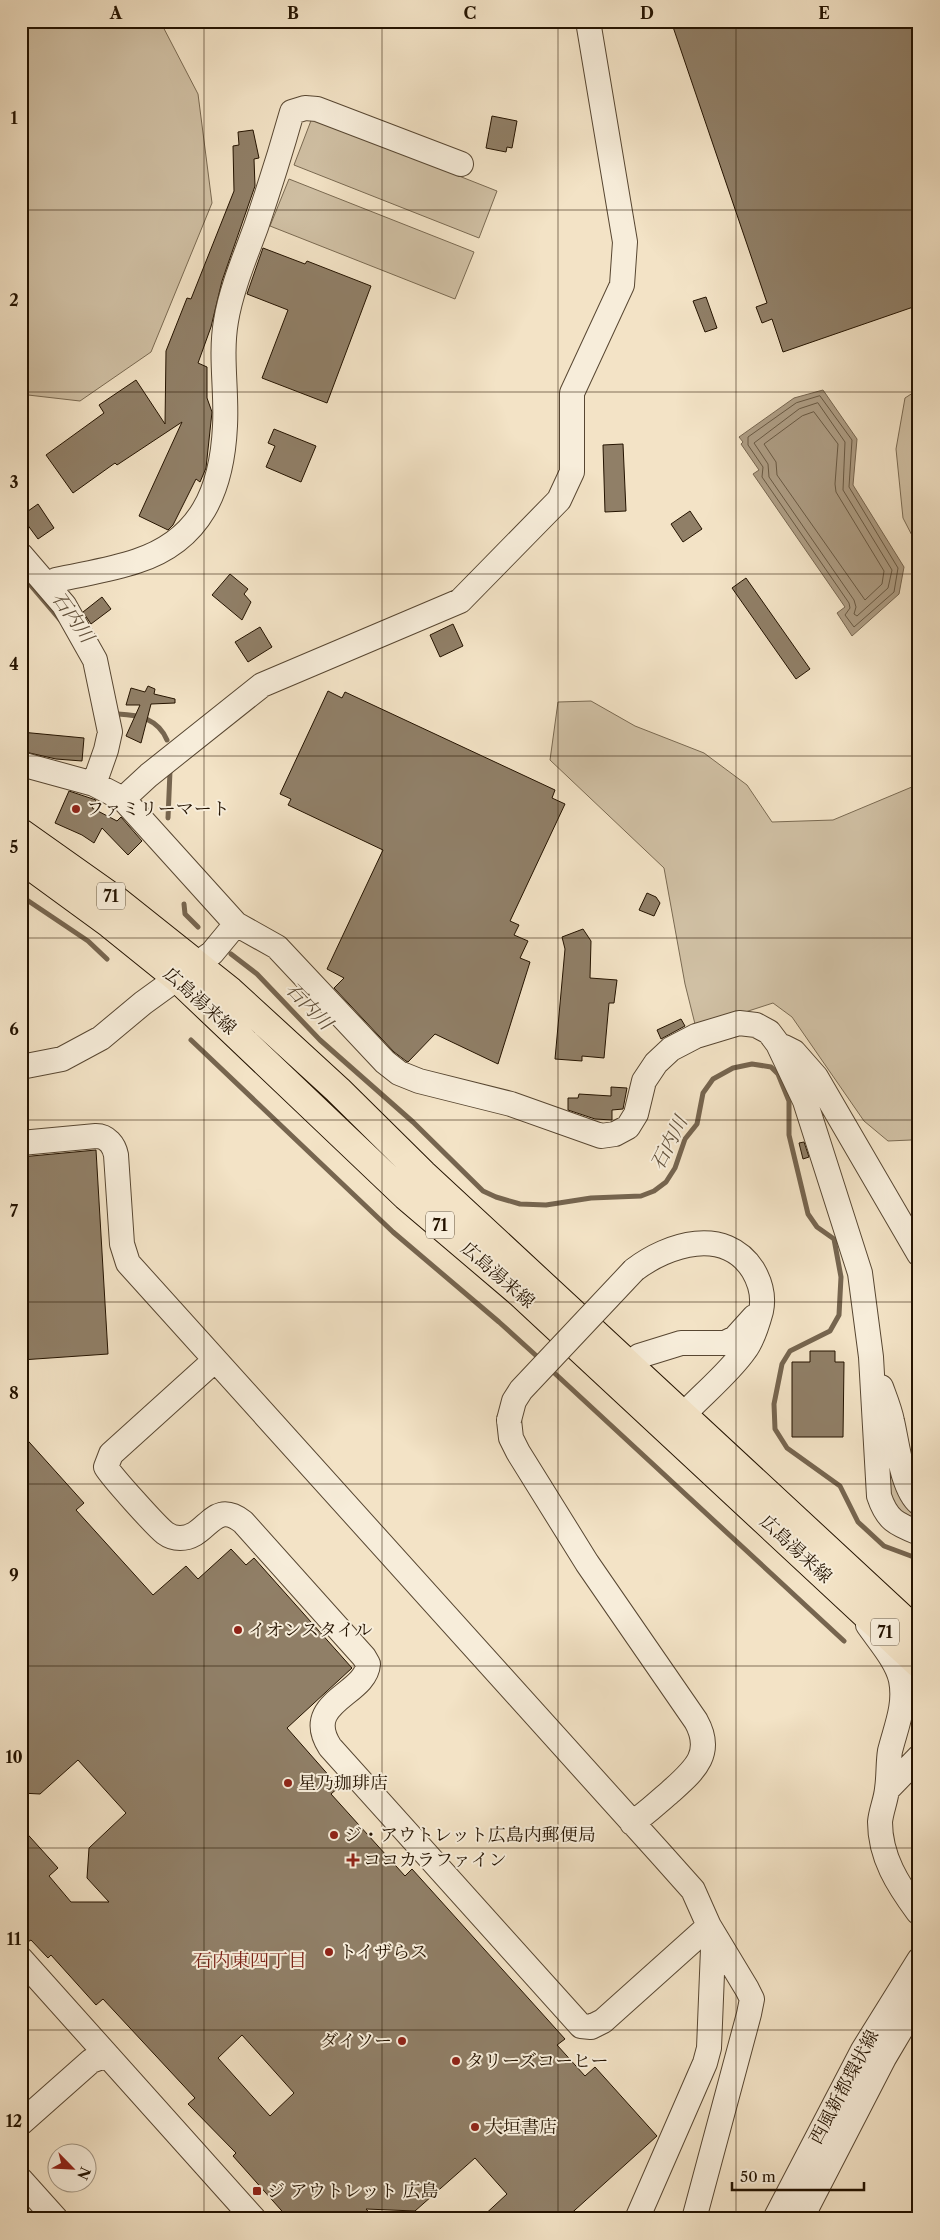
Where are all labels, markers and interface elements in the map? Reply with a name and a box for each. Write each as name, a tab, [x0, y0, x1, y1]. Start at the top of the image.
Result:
text: A	[109, 3, 123, 23]
text: B	[287, 3, 299, 23]
text: C	[464, 3, 476, 23]
text: D	[640, 3, 654, 23]
text: E	[818, 3, 830, 23]
text: 1	[10, 108, 18, 128]
text: 2	[9, 290, 19, 310]
text: 3	[9, 472, 19, 492]
water label: 石内川	[47, 587, 100, 649]
text: 4	[9, 654, 19, 674]
place label: ファミリーマート	[86, 798, 230, 820]
marker: ファミリーマート	[70, 803, 82, 815]
text: 5	[10, 837, 19, 857]
road number: 71	[97, 882, 125, 909]
street label: 広島湯来線	[159, 963, 241, 1039]
water label: 石内川	[281, 978, 338, 1036]
text: 6	[9, 1019, 19, 1039]
water label: 石内川	[646, 1111, 693, 1174]
text: 7	[10, 1201, 19, 1221]
road number: 71	[426, 1212, 454, 1238]
street label: 広島湯来線	[457, 1237, 539, 1313]
text: 8	[9, 1383, 19, 1403]
street label: 広島湯来線	[756, 1510, 836, 1588]
text: 9	[9, 1565, 19, 1585]
road number: 71	[871, 1618, 899, 1645]
place label: イオンスタイル	[248, 1619, 373, 1641]
marker: イオンスタイル	[232, 1624, 244, 1636]
text: 10	[5, 1747, 23, 1767]
place label: 星乃珈琲店	[298, 1772, 388, 1794]
marker: 星乃珈琲店	[282, 1777, 294, 1789]
place label: ジ・アウトレット広島内郵便局	[344, 1824, 596, 1846]
marker: ジ・アウトレット広島内郵便局	[328, 1829, 340, 1841]
place label: ココカラファイン	[363, 1849, 507, 1871]
marker: ココカラファイン	[347, 1854, 359, 1866]
text: 11	[7, 1929, 22, 1949]
place label: トイザらス	[339, 1941, 428, 1963]
marker: トイザらス	[323, 1946, 335, 1958]
district label: 石内東四丁目	[193, 1949, 307, 1972]
street label: 西風新都環状線	[805, 2026, 883, 2148]
place label: ダイソー	[320, 2030, 392, 2052]
marker: ダイソー	[396, 2035, 408, 2047]
place label: タリーズコーヒー	[466, 2050, 608, 2072]
marker: タリーズコーヒー	[450, 2055, 462, 2067]
text: 12	[6, 2111, 22, 2131]
place label: 大垣書店	[485, 2116, 557, 2138]
marker: 大垣書店	[469, 2121, 481, 2133]
north arrow	[48, 2142, 98, 2192]
scale bar	[732, 2160, 865, 2192]
text: N	[73, 2164, 95, 2183]
text: 50 m	[740, 2167, 776, 2186]
place label: ジ アウトレット 広島	[267, 2180, 438, 2202]
marker: ジ アウトレット 広島	[251, 2185, 263, 2197]

